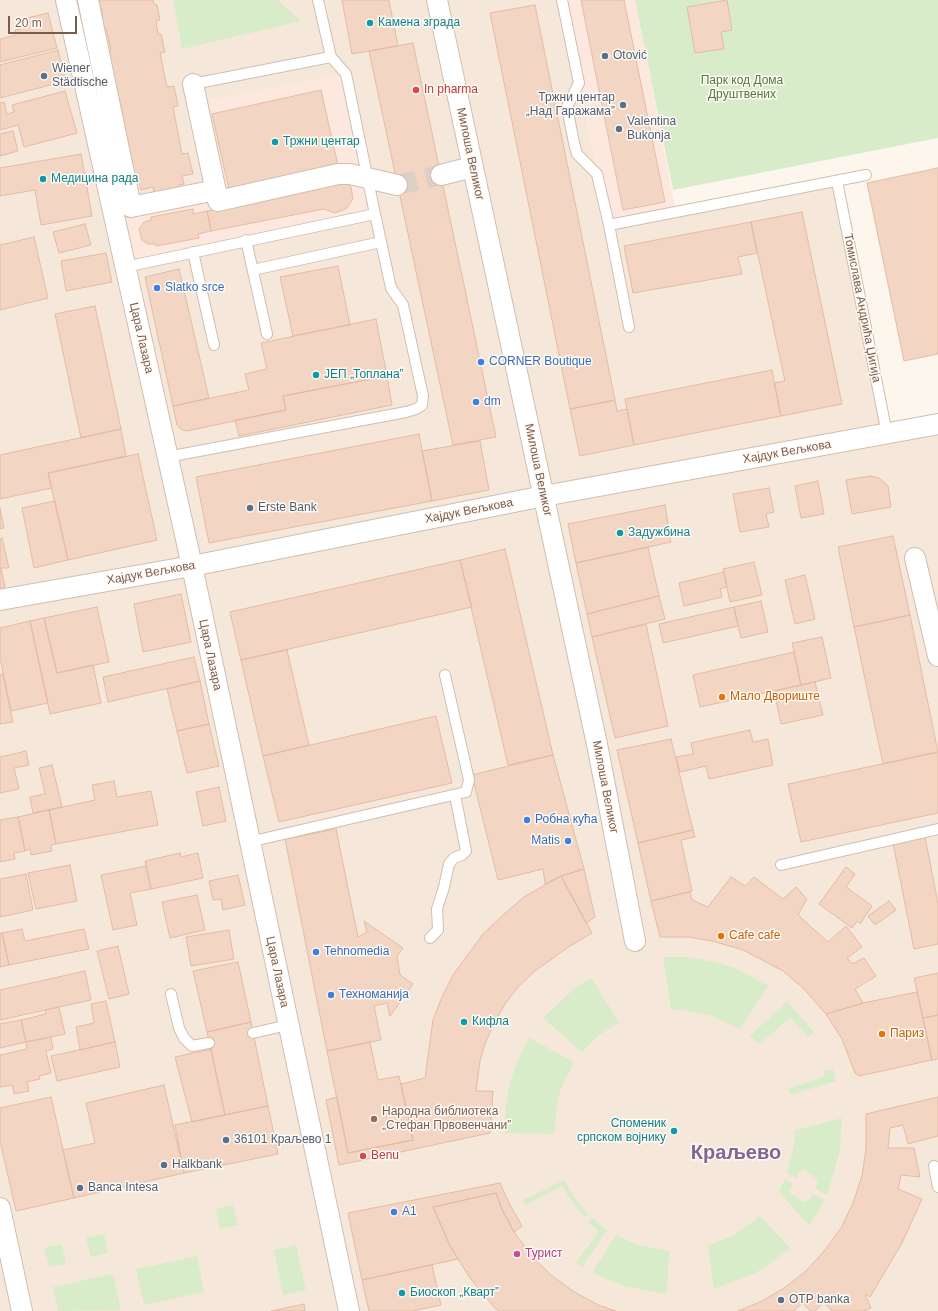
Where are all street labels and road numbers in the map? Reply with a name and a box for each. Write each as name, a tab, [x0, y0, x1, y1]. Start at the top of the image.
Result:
street label: Милоша Великог	[453, 106, 487, 202]
street label: Томислава Андрића Џигија	[840, 232, 884, 384]
street label: Цара Лазара	[126, 301, 156, 375]
street label: Милоша Великог	[521, 422, 555, 518]
street label: Хајдук Вељкова	[742, 437, 832, 467]
street label: Хајдук Вељкова	[424, 495, 514, 527]
street label: Хајдук Вељкова	[106, 558, 196, 588]
street label: Цара Лазара	[195, 618, 225, 692]
street label: Милоша Великог	[589, 739, 621, 835]
street label: Цара Лазара	[262, 935, 292, 1009]

